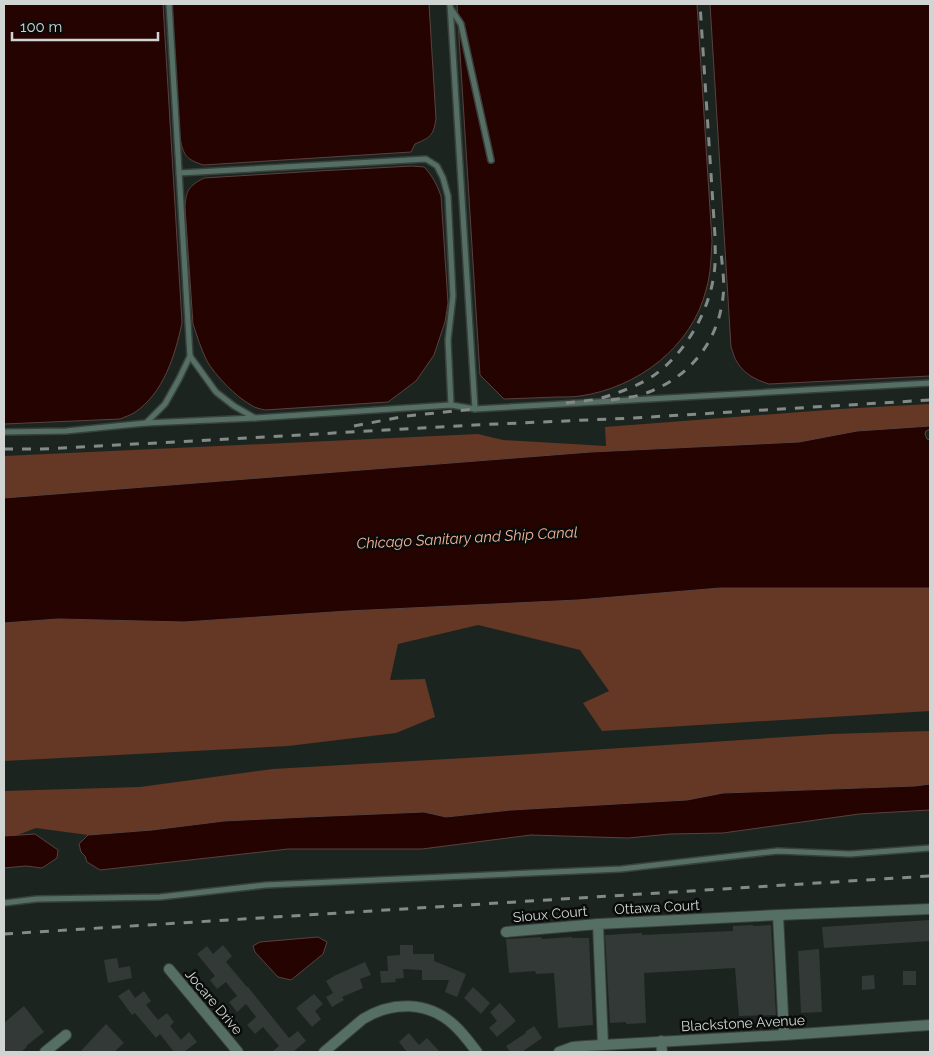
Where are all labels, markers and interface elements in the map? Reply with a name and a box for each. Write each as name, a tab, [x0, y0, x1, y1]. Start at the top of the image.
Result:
scale bar	[12, 10, 159, 42]
text: 100 m	[20, 18, 62, 36]
water label: Chicago Sanitary and Ship Canal	[356, 523, 578, 553]
street label: Ottawa Court	[614, 897, 700, 917]
street label: Sioux Court	[512, 903, 588, 925]
street label: Jocare Drive	[182, 966, 246, 1038]
street label: Blackstone Avenue	[681, 1012, 805, 1034]

